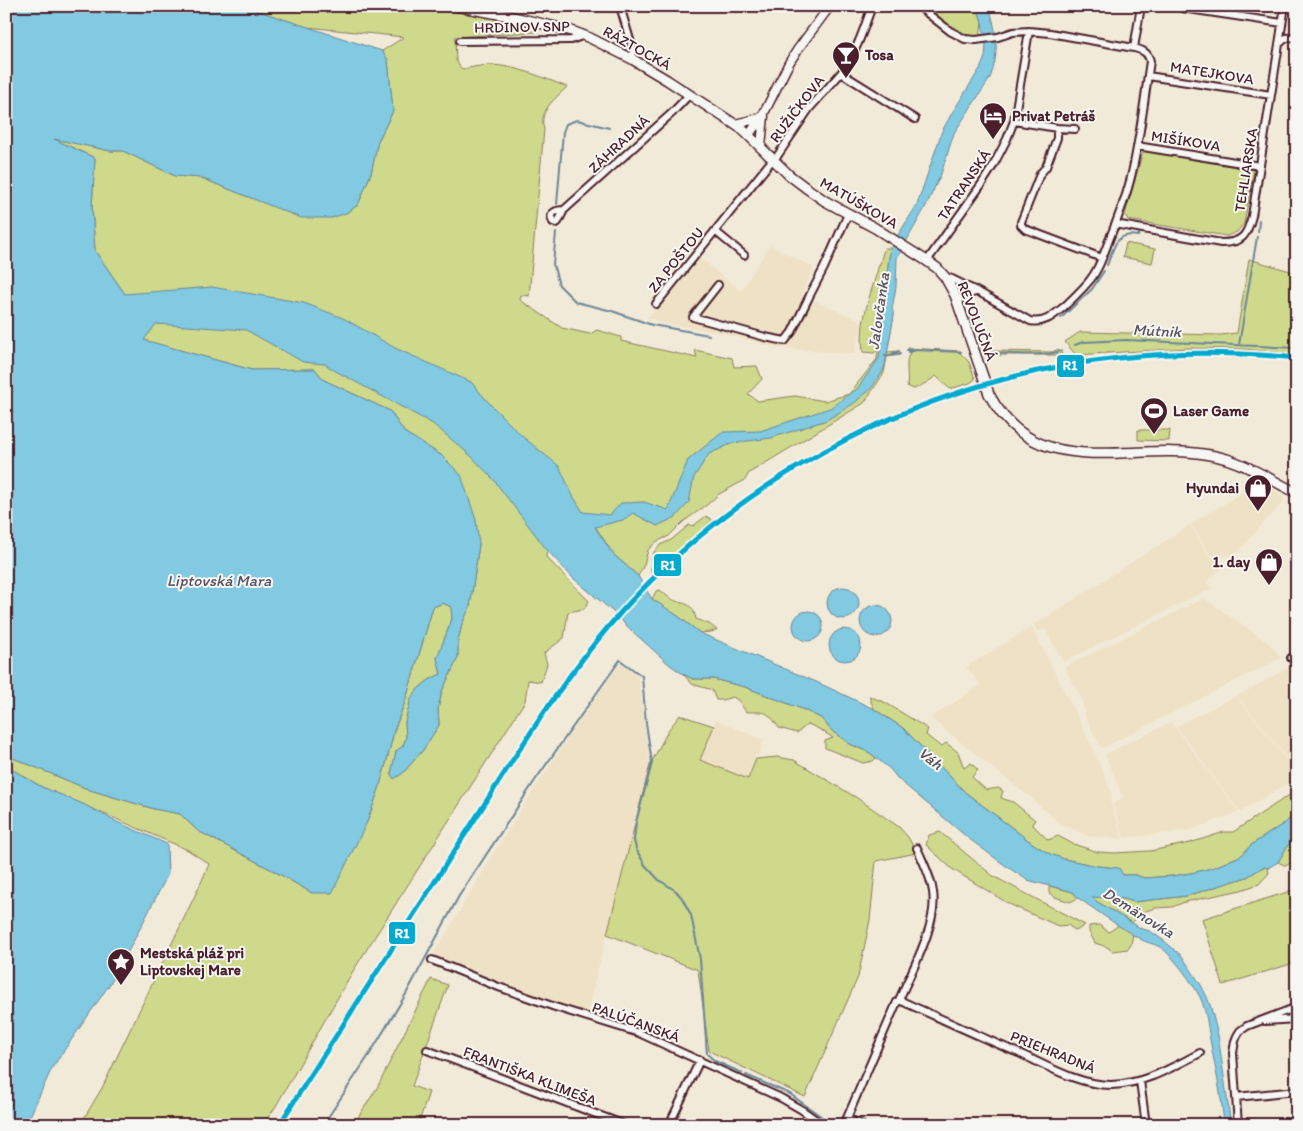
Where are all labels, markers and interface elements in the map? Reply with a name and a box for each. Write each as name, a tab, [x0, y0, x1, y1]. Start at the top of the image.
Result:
street label: HRDINOV SNP	[474, 17, 570, 37]
street label: RÁZTOCKÁ	[600, 22, 675, 74]
bar icon: Tosa	[831, 40, 861, 79]
place label: Tosa	[864, 46, 894, 64]
street label: MATEJKOVA	[1169, 58, 1255, 89]
street label: RUŽIČKOVA	[766, 71, 828, 146]
hotel icon: Privat Petráš	[978, 101, 1008, 140]
place label: Privat Petráš	[1012, 107, 1096, 125]
street label: ZÁHRADNÁ	[585, 111, 654, 177]
street label: TEHLIARSKA	[1230, 126, 1262, 213]
street label: MIŠÍKOVA	[1150, 127, 1222, 155]
street label: TATRANSKÁ	[934, 146, 995, 224]
street label: MATÚŠKOVA	[817, 173, 902, 233]
street label: ZA POŠTOU	[644, 224, 708, 296]
water label: Jalovčanka	[864, 271, 893, 351]
street label: REVOLUČNÁ	[954, 279, 1001, 364]
water label: Mútnik	[1132, 320, 1182, 341]
line badge: R1	[1056, 354, 1085, 378]
text: R1	[1063, 357, 1078, 374]
sports icon: Laser Game	[1139, 396, 1169, 435]
place label: Laser Game	[1173, 402, 1249, 420]
shop icon: Hyundai	[1243, 473, 1273, 512]
place label: Hyundai	[1186, 479, 1239, 498]
shop icon: 1. day	[1254, 547, 1284, 586]
line badge: R1	[653, 553, 682, 577]
place label: 1. day	[1213, 553, 1251, 572]
text: R1	[661, 557, 676, 574]
water label: Liptovská Mara	[167, 571, 272, 590]
water label: Váh	[915, 743, 947, 774]
water label: Demänovka	[1100, 883, 1179, 942]
line badge: R1	[388, 921, 416, 945]
text: R1	[395, 925, 410, 942]
place label: Mestská pláž pri Liptovskej Mare	[140, 944, 244, 980]
place icon: Mestská pláž pri Liptovskej Mare	[106, 947, 136, 986]
street label: PALÚČANSKÁ	[590, 998, 683, 1046]
street label: PRIEHRADNÁ	[1008, 1027, 1099, 1077]
street label: FRANTIŠKA KLIMEŠA	[461, 1042, 599, 1110]

